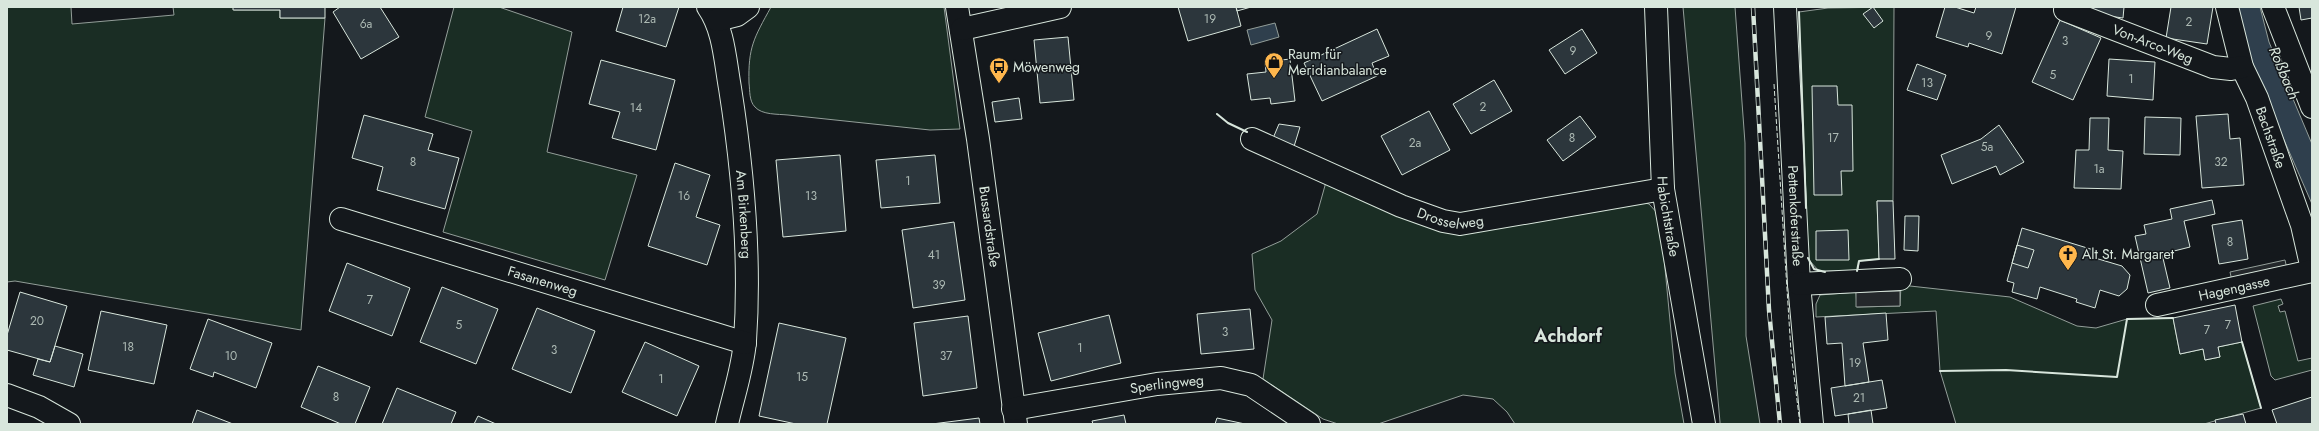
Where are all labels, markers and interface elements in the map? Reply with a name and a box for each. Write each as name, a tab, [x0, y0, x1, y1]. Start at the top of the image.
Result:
house number: 12a	[638, 10, 656, 28]
house number: 19	[1204, 10, 1216, 28]
house number: 2	[2186, 13, 2193, 31]
house number: 6a	[360, 15, 373, 33]
street label: Von-Arco-Weg	[2109, 19, 2196, 68]
house number: 9	[1986, 27, 1993, 45]
house number: 3	[2062, 32, 2069, 50]
house number: 9	[1570, 42, 1577, 60]
water label: Roßbach	[2263, 43, 2305, 103]
place label: Raum für Meridianbalance	[1288, 44, 1387, 80]
shop icon: Raum für Meridianbalance	[1263, 51, 1285, 79]
bus stop icon: Möwenweg	[988, 56, 1010, 84]
place label: Möwenweg	[1013, 57, 1080, 77]
house number: 5	[2050, 66, 2057, 84]
house number: 1	[2128, 70, 2134, 88]
house number: 13	[1921, 74, 1933, 92]
house number: 2	[1480, 98, 1487, 116]
house number: 14	[630, 99, 642, 117]
street label: Bachstraße	[2251, 104, 2291, 171]
house number: 8	[1569, 129, 1575, 147]
house number: 17	[1827, 129, 1840, 147]
house number: 2a	[1409, 134, 1422, 152]
house number: 5a	[1981, 138, 1993, 156]
house number: 8	[410, 153, 416, 171]
house number: 32	[2214, 153, 2228, 171]
house number: 1a	[2093, 160, 2105, 178]
street label: Pettenkoferstraße	[1783, 165, 1808, 267]
street label: Am Birkenberg	[731, 169, 757, 259]
house number: 1	[905, 172, 911, 190]
street label: Habichtstraße	[1653, 176, 1685, 258]
street label: Bussardstraße	[974, 185, 1005, 268]
house number: 16	[678, 187, 690, 205]
house number: 13	[805, 187, 817, 205]
street label: Drosselweg	[1414, 203, 1485, 234]
house number: 8	[2227, 233, 2233, 251]
church icon: Alt St. Margaret	[2057, 243, 2079, 271]
place label: Alt St. Margaret	[2082, 244, 2175, 264]
house number: 41	[928, 246, 940, 264]
street label: Fasanenweg	[505, 261, 580, 301]
street label: Hagengasse	[2197, 271, 2272, 306]
house number: 39	[932, 276, 946, 294]
house number: 7	[367, 291, 374, 309]
house number: 20	[30, 312, 44, 330]
house number: 5	[456, 316, 463, 334]
house number: 7	[2225, 316, 2232, 334]
house number: 7	[2204, 321, 2211, 339]
house number: 3	[1222, 323, 1229, 341]
district label: Achdorf	[1533, 323, 1603, 349]
house number: 18	[122, 338, 134, 356]
house number: 1	[1077, 339, 1083, 357]
house number: 3	[551, 341, 558, 359]
house number: 10	[225, 347, 237, 365]
house number: 37	[940, 347, 953, 365]
house number: 19	[1849, 354, 1861, 372]
house number: 15	[796, 368, 808, 386]
house number: 1	[658, 370, 664, 388]
street label: Sperlingweg	[1128, 370, 1205, 399]
house number: 8	[333, 388, 339, 406]
house number: 21	[1853, 389, 1865, 407]

